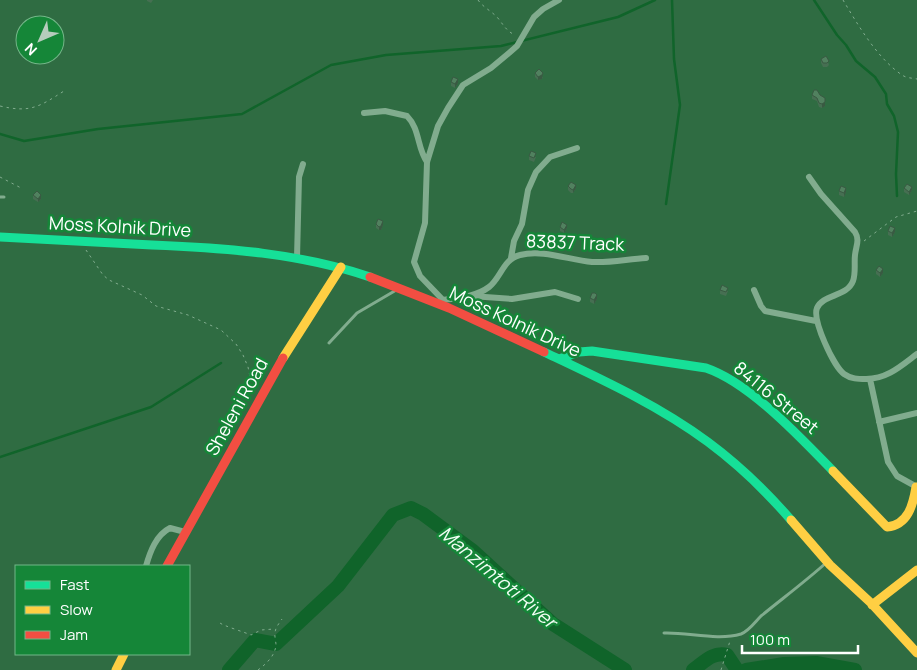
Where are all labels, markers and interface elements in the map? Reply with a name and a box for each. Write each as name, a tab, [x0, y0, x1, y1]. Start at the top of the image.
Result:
north arrow	[15, 15, 65, 65]
text: N	[20, 39, 41, 60]
street label: Moss Kolnik Drive	[48, 210, 192, 242]
street label: 83837 Track	[525, 228, 626, 256]
street label: Moss Kolnik Drive	[446, 280, 585, 362]
street label: Sheleni Road	[199, 354, 273, 460]
street label: 84116 Street	[729, 356, 824, 439]
water label: Manzimtoti River	[434, 520, 564, 635]
legend	[15, 565, 190, 655]
text: Fast	[60, 574, 89, 595]
text: Slow	[60, 599, 93, 620]
scale bar	[742, 622, 858, 654]
text: Jam	[60, 624, 88, 645]
text: 100 m	[750, 629, 790, 650]

